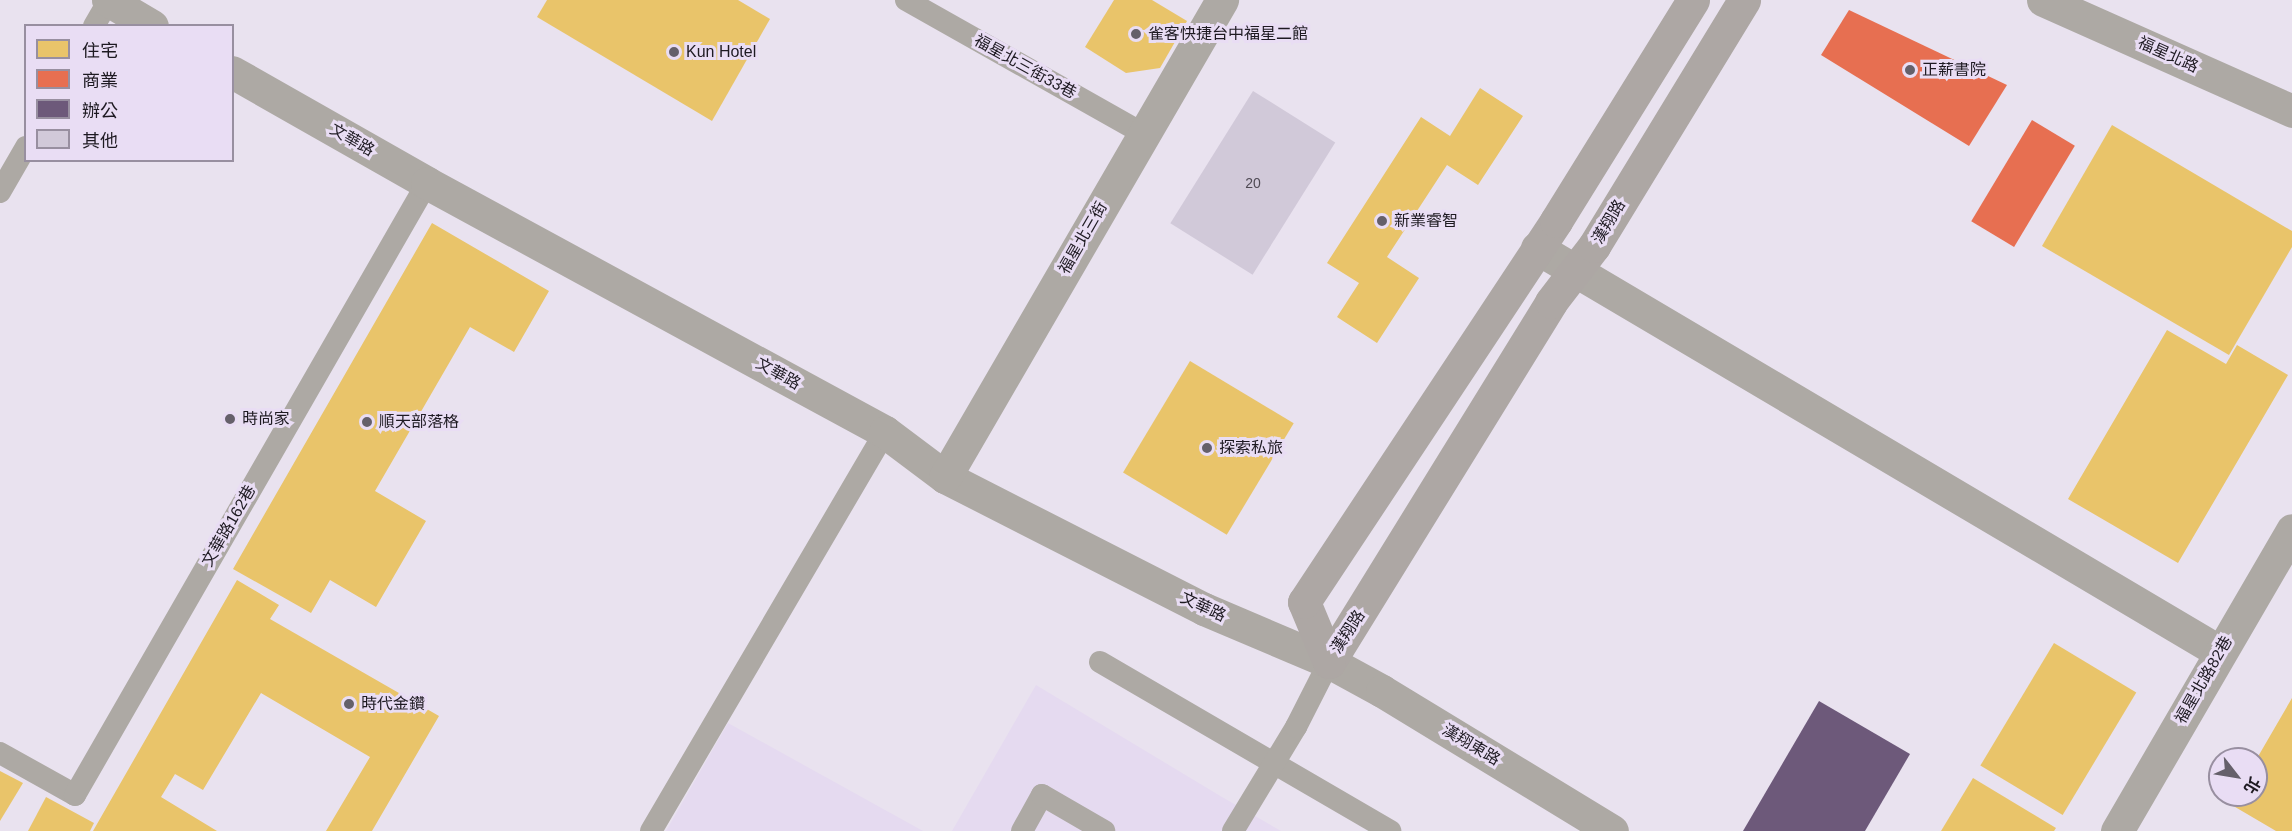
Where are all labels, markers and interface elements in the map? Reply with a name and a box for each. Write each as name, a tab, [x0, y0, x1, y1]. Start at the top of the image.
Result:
legend	[24, 24, 234, 162]
place label: 雀客快捷台中福星二館	[1148, 24, 1308, 44]
marker: 雀客快捷台中福星二館	[1129, 27, 1143, 41]
street label: 福星北三街33巷	[971, 31, 1079, 103]
street label: 福星北路	[2135, 33, 2201, 77]
text: 住宅	[82, 41, 118, 61]
place label: Kun Hotel	[686, 42, 756, 62]
marker: Kun Hotel	[667, 45, 681, 59]
place label: 正薪書院	[1922, 60, 1986, 80]
marker: 正薪書院	[1903, 63, 1917, 77]
text: 商業	[82, 71, 118, 91]
text: 辦公	[82, 101, 118, 121]
street label: 文華路	[326, 120, 378, 160]
text: 其他	[82, 131, 118, 151]
house number: 20	[1245, 175, 1261, 191]
street label: 漢翔路	[1588, 196, 1630, 248]
street label: 福星北三街	[1055, 199, 1111, 277]
place label: 新業睿智	[1394, 211, 1458, 231]
marker: 新業睿智	[1375, 214, 1389, 228]
street label: 文華路	[752, 354, 804, 394]
place label: 時尚家	[242, 409, 290, 429]
marker: 時尚家	[223, 412, 237, 426]
place label: 順天部落格	[379, 412, 459, 432]
marker: 順天部落格	[360, 415, 374, 429]
place label: 探索私旅	[1219, 438, 1283, 458]
marker: 探索私旅	[1200, 441, 1214, 455]
street label: 文華路162巷	[198, 482, 260, 570]
street label: 文華路	[1177, 588, 1229, 626]
street label: 漢翔路	[1327, 607, 1369, 657]
street label: 福星北路82巷	[2171, 633, 2237, 727]
place label: 時代金鑽	[361, 694, 425, 714]
marker: 時代金鑽	[342, 697, 356, 711]
street label: 漢翔東路	[1439, 720, 1503, 770]
north arrow	[2208, 747, 2268, 807]
text: 北	[2241, 774, 2264, 797]

